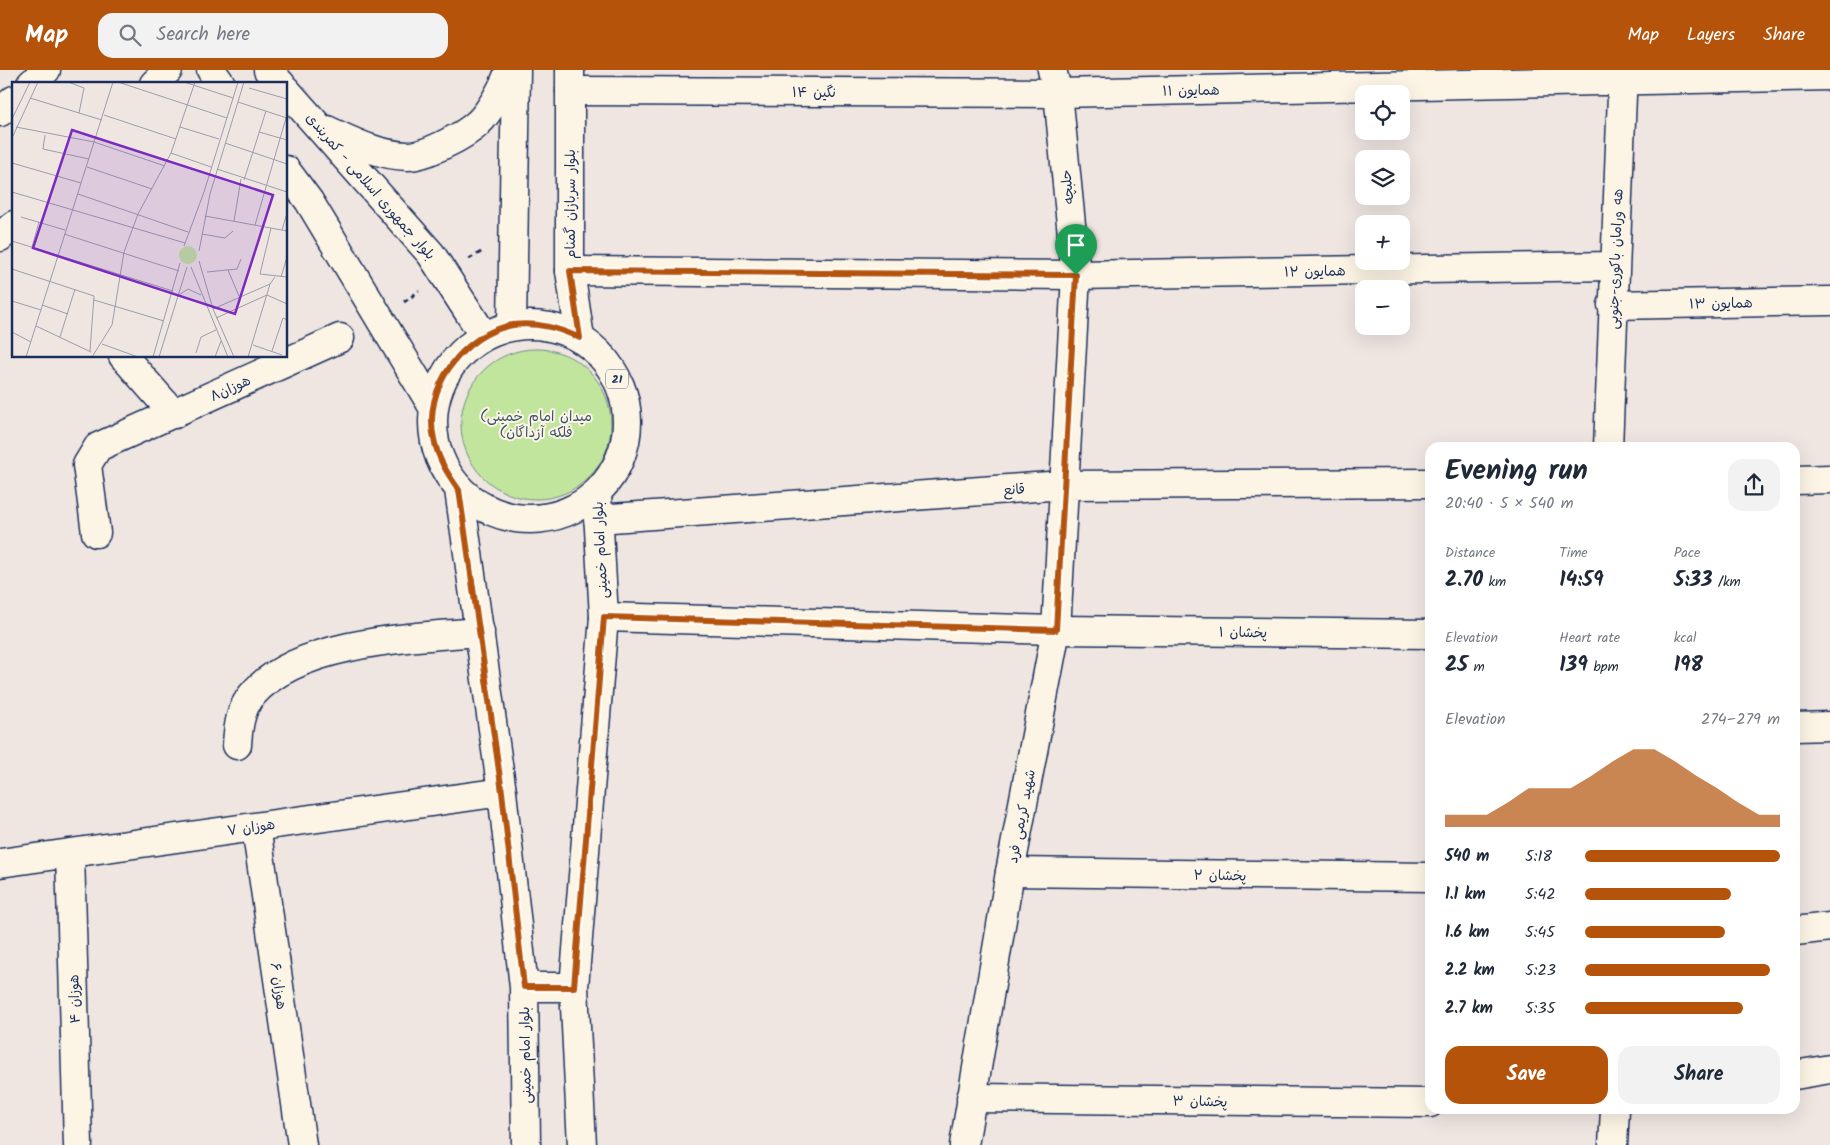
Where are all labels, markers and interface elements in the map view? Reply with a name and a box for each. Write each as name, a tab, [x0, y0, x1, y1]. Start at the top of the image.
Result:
search box	[98, 13, 448, 58]
text: Map	[25, 16, 68, 55]
text: Search here	[156, 20, 250, 50]
icon: search	[116, 21, 144, 49]
text: Map	[1628, 21, 1659, 50]
text: Layers	[1687, 21, 1735, 50]
text: Share	[1763, 21, 1805, 50]
street label: همایون ۱۱	[1162, 80, 1220, 102]
inset map	[12, 82, 288, 358]
street label: نگین ۱۴	[792, 82, 836, 104]
map controls	[1355, 85, 1410, 335]
button: locate	[1355, 85, 1410, 140]
street label: بلوار جمهوری اسلامی - کمربندی	[300, 108, 441, 265]
street label: بلوار سربازان گمنام	[560, 149, 582, 259]
button: layers	[1355, 150, 1410, 205]
street label: حلبچه	[1055, 168, 1081, 205]
street label: هه ورامان باکوری-جنوبی	[1603, 188, 1629, 330]
button: +	[1355, 215, 1410, 270]
pin	[1055, 224, 1097, 275]
icon: arrive	[1062, 231, 1090, 259]
street label: همایون ۱۲	[1284, 260, 1346, 284]
button: −	[1355, 280, 1410, 335]
street label: همایون ۱۳	[1689, 292, 1753, 316]
street label: هوزان۸	[206, 370, 254, 408]
road number: 21	[606, 370, 628, 388]
park label: (میدان امام خمینی (فلکه آزداگان	[480, 406, 592, 444]
text: Evening run	[1445, 449, 1588, 494]
button: share	[1728, 459, 1780, 511]
street label: قانع	[1002, 478, 1026, 502]
text: 20:40 · 5 × 540 m	[1445, 491, 1573, 516]
street label: بلوار امام خمینی	[587, 501, 615, 599]
text: Distance	[1445, 542, 1495, 564]
text: Time	[1559, 542, 1588, 564]
text: Pace	[1674, 542, 1700, 564]
text: 2.70	[1445, 564, 1483, 597]
text: 14:59	[1559, 564, 1604, 597]
text: 5:33	[1674, 564, 1712, 597]
text: km	[1483, 571, 1506, 593]
text: /km	[1712, 571, 1741, 593]
street label: پخشان ۱	[1219, 622, 1267, 644]
text: Elevation	[1445, 627, 1498, 649]
text: Heart rate	[1559, 627, 1620, 649]
text: kcal	[1674, 627, 1696, 649]
text: 25	[1445, 649, 1468, 682]
text: 139	[1559, 649, 1588, 682]
text: 198	[1674, 649, 1703, 682]
text: m	[1468, 656, 1485, 678]
text: bpm	[1588, 656, 1619, 678]
text: Elevation	[1445, 707, 1506, 732]
text: 274–279 m	[1701, 707, 1780, 732]
street label: شهید کریمی فرد	[1002, 767, 1042, 865]
street label: هوزان ۷	[226, 814, 277, 842]
text: 540 m	[1445, 844, 1489, 869]
text: 5:18	[1525, 844, 1552, 869]
street label: پخشان ۲	[1193, 865, 1247, 887]
text: 1.1 km	[1445, 882, 1486, 907]
text: 5:42	[1525, 882, 1556, 907]
text: 1.6 km	[1445, 920, 1489, 945]
text: 5:45	[1525, 920, 1555, 945]
text: 2.2 km	[1445, 958, 1495, 983]
text: 5:23	[1525, 958, 1556, 983]
street label: هوزان ۶	[264, 961, 292, 1011]
street label: هوزان ۴	[63, 974, 87, 1024]
text: 2.7 km	[1445, 996, 1493, 1021]
text: 5:35	[1525, 996, 1555, 1021]
street label: بلوار امام خمینی	[514, 1006, 538, 1104]
button: Save	[1445, 1046, 1608, 1104]
button: Share	[1618, 1046, 1780, 1104]
street label: پخشان ۳	[1172, 1091, 1228, 1113]

